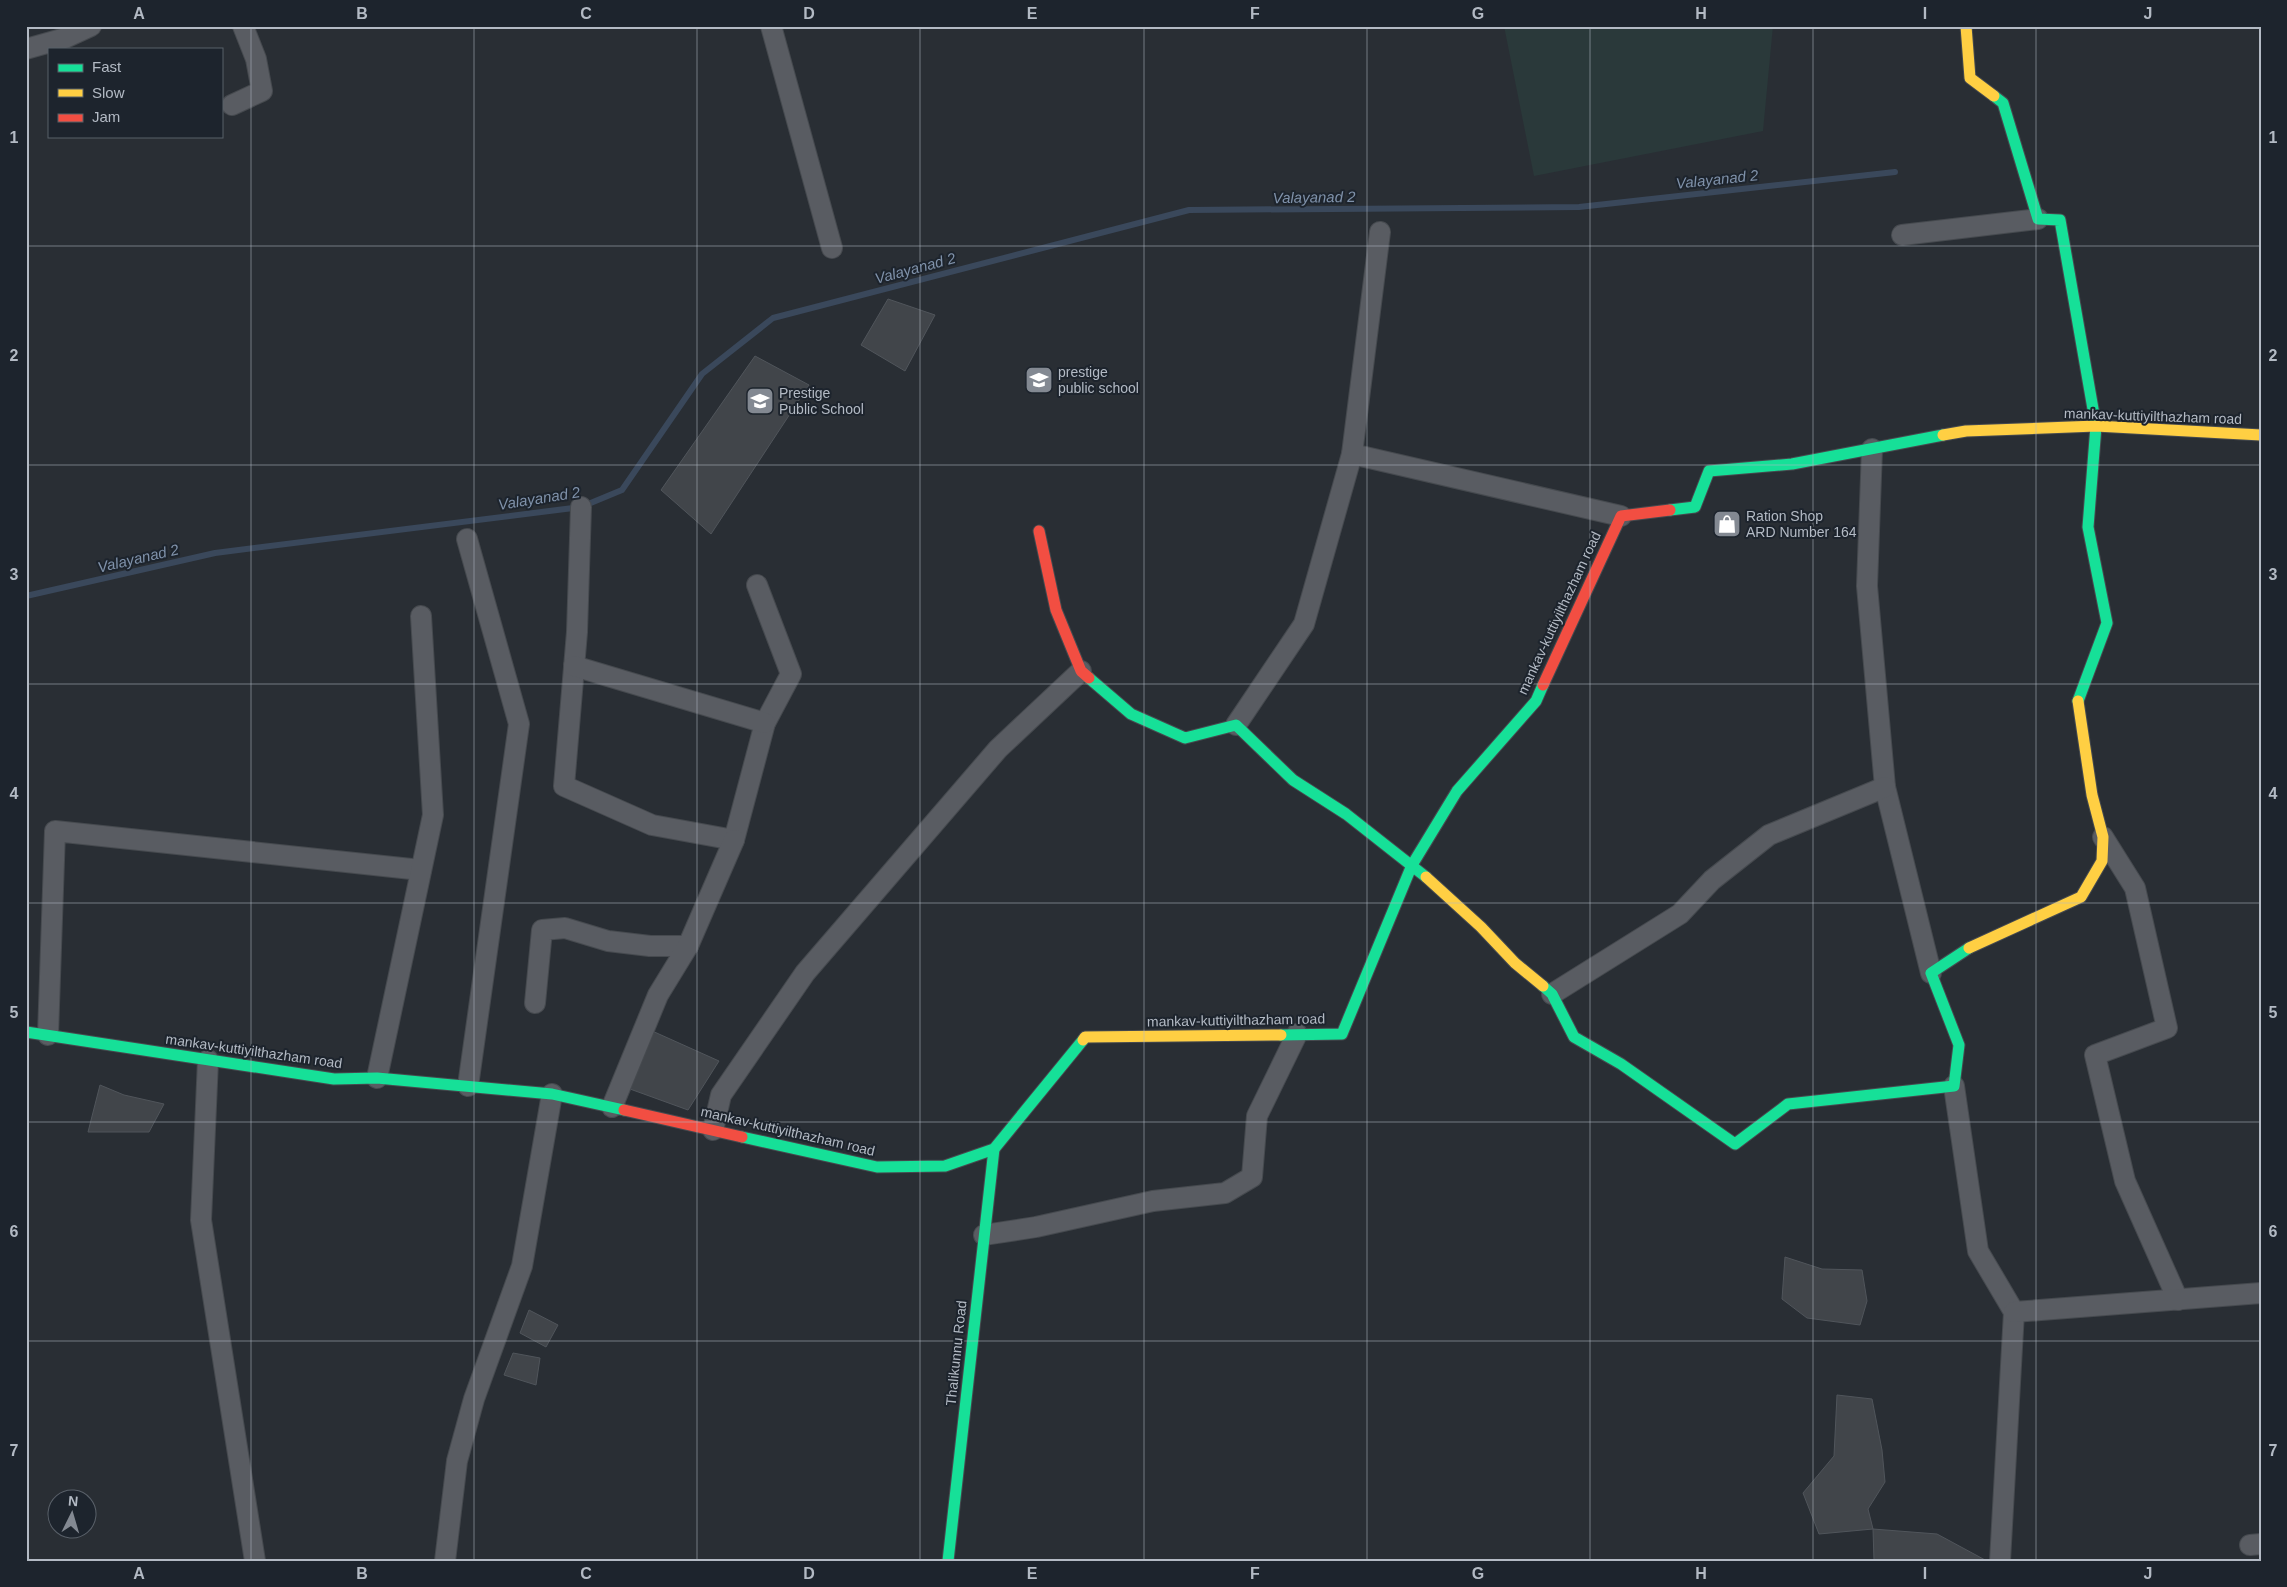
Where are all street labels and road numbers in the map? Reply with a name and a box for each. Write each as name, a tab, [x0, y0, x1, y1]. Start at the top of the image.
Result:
street label: mankav-kuttiyilthazham road	[2064, 405, 2242, 427]
street label: mankav-kuttiyilthazham road	[1514, 529, 1604, 697]
street label: mankav-kuttiyilthazham road	[1147, 1010, 1325, 1030]
street label: mankav-kuttiyilthazham road	[165, 1031, 343, 1071]
street label: mankav-kuttiyilthazham road	[699, 1103, 877, 1159]
street label: Thalikunnu Road	[943, 1300, 969, 1406]

